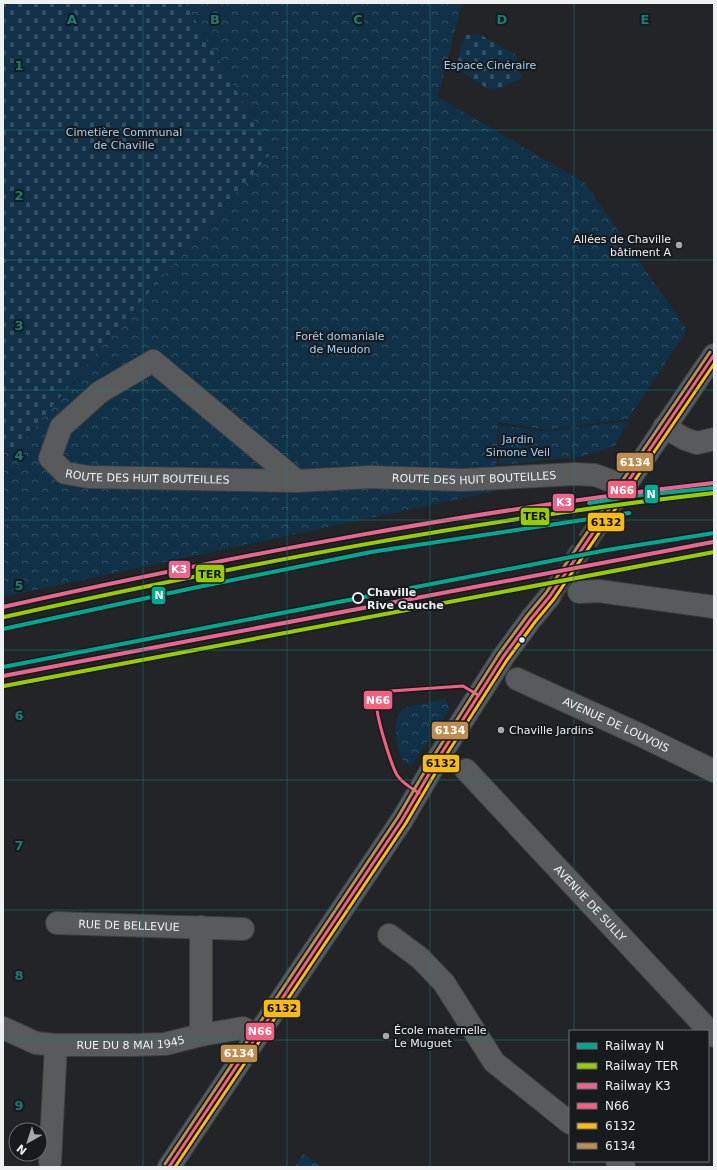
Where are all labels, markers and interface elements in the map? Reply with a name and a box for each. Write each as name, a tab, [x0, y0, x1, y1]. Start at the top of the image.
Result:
text: A	[67, 12, 77, 27]
text: B	[210, 12, 220, 27]
text: C	[353, 12, 363, 27]
text: D	[497, 12, 508, 27]
text: E	[641, 12, 649, 27]
text: 1	[14, 58, 24, 73]
park label: Espace Cinéraire	[444, 59, 537, 72]
park label: Cimetière Communal de Chaville	[66, 126, 182, 152]
text: 2	[14, 188, 24, 203]
place label: Allées de Chaville bâtiment A	[574, 233, 671, 259]
marker: Allées de Chaville bâtiment A	[674, 240, 684, 250]
text: 3	[14, 318, 24, 333]
park label: Forêt domaniale de Meudon	[295, 330, 385, 356]
park label: Jardin Simone Veil	[486, 433, 550, 459]
text: 4	[14, 448, 24, 463]
line badge: 6134	[616, 452, 654, 472]
text: 6134	[620, 456, 651, 469]
street label: ROUTE DES HUIT BOUTEILLES	[64, 467, 230, 487]
street label: ROUTE DES HUIT BOUTEILLES	[392, 469, 557, 487]
line badge: N66	[607, 480, 637, 499]
text: N66	[610, 484, 635, 497]
line badge: N	[644, 484, 659, 504]
text: N	[646, 488, 656, 501]
line badge: K3	[552, 493, 575, 512]
text: K3	[556, 496, 572, 509]
line badge: TER	[520, 507, 550, 526]
text: TER	[523, 510, 547, 523]
line badge: 6132	[587, 512, 625, 532]
text: 6132	[591, 516, 621, 529]
line badge: K3	[168, 560, 191, 579]
text: K3	[171, 563, 187, 576]
line badge: TER	[195, 564, 225, 583]
text: TER	[198, 568, 222, 581]
text: 5	[14, 578, 24, 593]
line badge: N	[151, 586, 166, 605]
place label: Chaville Rive Gauche	[367, 586, 444, 612]
text: N	[154, 589, 164, 602]
marker: Chaville Rive Gauche	[352, 592, 364, 604]
unlabelled marker	[517, 635, 527, 645]
line badge: N66	[363, 690, 393, 710]
text: N66	[366, 694, 391, 707]
street label: AVENUE DE LOUVOIS	[561, 695, 671, 755]
text: 6	[14, 708, 24, 723]
line badge: 6134	[431, 721, 469, 740]
text: 6134	[435, 724, 466, 737]
place label: Chaville Jardins	[509, 724, 594, 737]
marker: Chaville Jardins	[496, 725, 506, 735]
line badge: 6132	[422, 754, 460, 773]
text: 6132	[426, 757, 456, 770]
text: 7	[14, 838, 24, 853]
street label: AVENUE DE SULLY	[551, 863, 629, 945]
street label: RUE DE BELLEVUE	[78, 918, 180, 934]
text: 8	[14, 968, 24, 983]
line badge: 6132	[263, 999, 301, 1018]
text: 6132	[267, 1002, 297, 1015]
line badge: N66	[245, 1022, 275, 1041]
place label: École maternelle Le Muguet	[394, 1024, 487, 1050]
text: N66	[248, 1025, 273, 1038]
legend	[569, 1030, 709, 1162]
marker: École maternelle Le Muguet	[381, 1031, 391, 1041]
street label: RUE DU 8 MAI 1945	[76, 1033, 186, 1052]
text: Railway N	[605, 1039, 664, 1053]
line badge: 6134	[220, 1044, 258, 1063]
text: 6134	[224, 1047, 255, 1060]
text: Railway TER	[605, 1059, 678, 1073]
text: Railway K3	[605, 1079, 671, 1093]
text: 9	[14, 1098, 24, 1113]
text: N66	[605, 1099, 629, 1113]
text: 6132	[605, 1119, 636, 1133]
north arrow	[8, 1122, 48, 1162]
text: 6134	[605, 1139, 636, 1153]
text: N	[14, 1141, 30, 1157]

